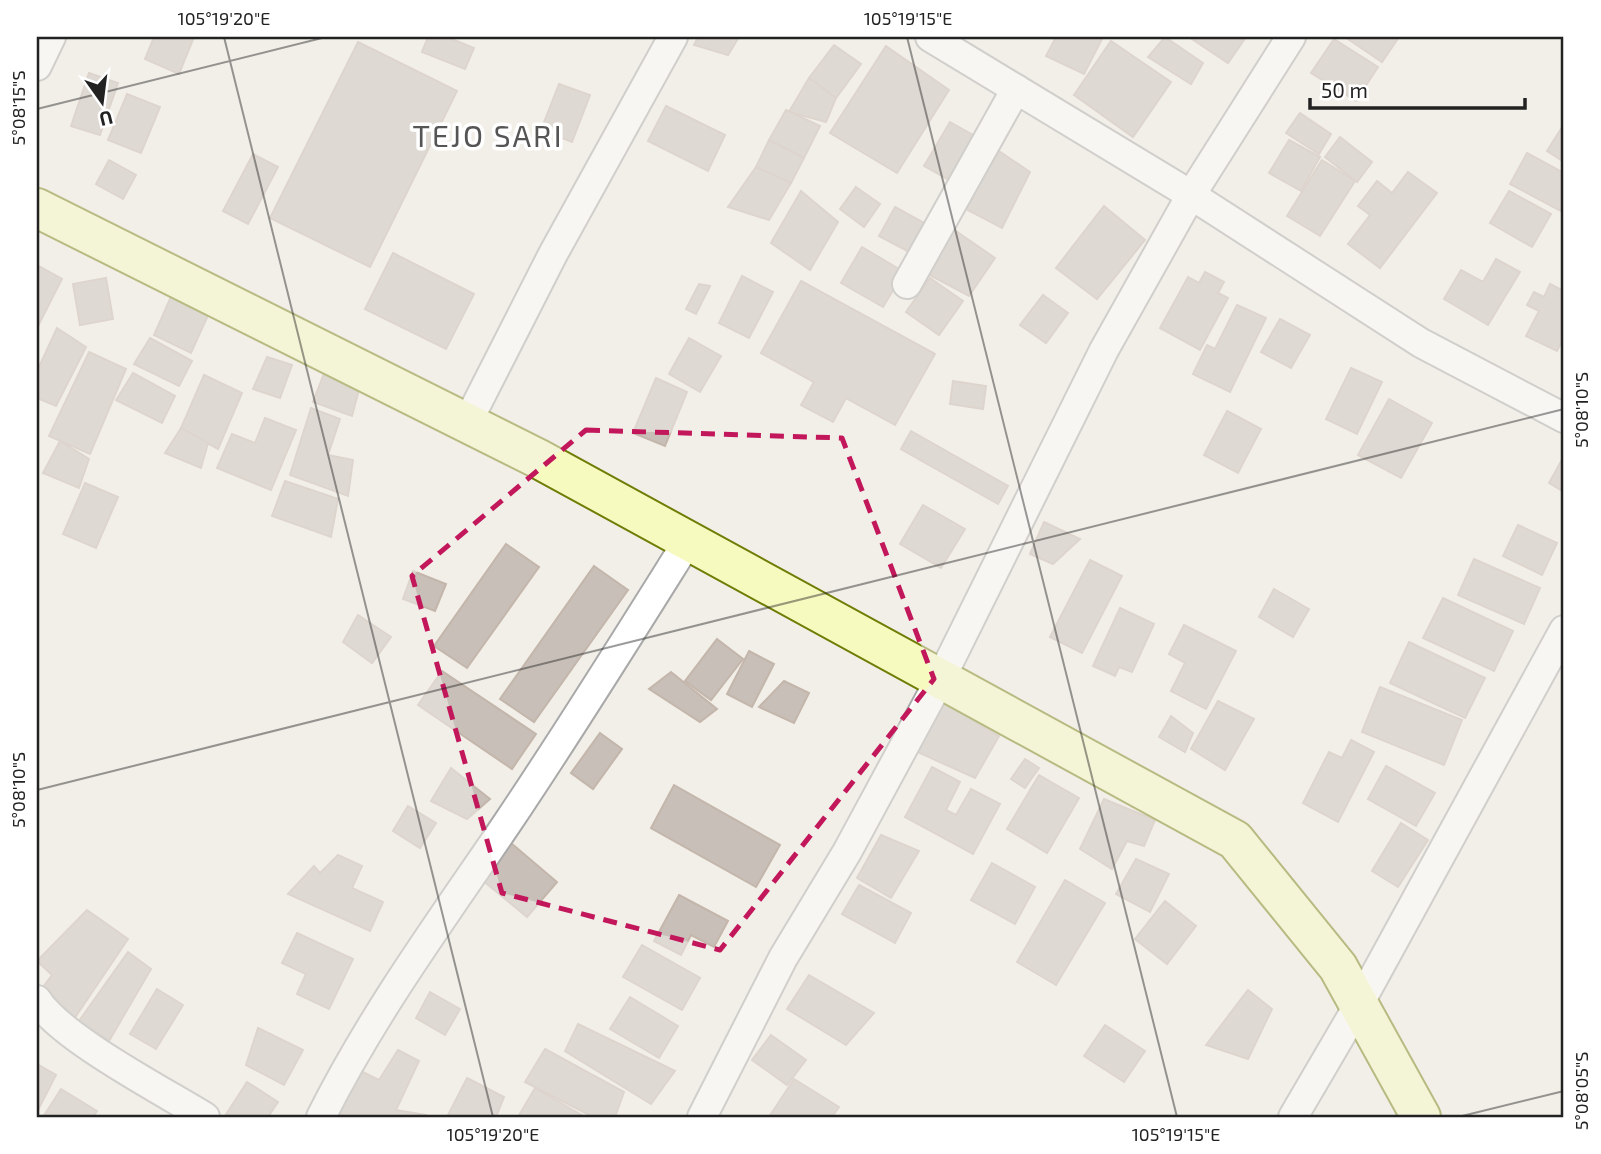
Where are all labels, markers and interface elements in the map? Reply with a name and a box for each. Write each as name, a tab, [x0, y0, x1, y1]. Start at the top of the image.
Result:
text: 105°19'20"E	[178, 7, 270, 29]
text: 105°19'15"E	[864, 7, 952, 29]
north arrow	[66, 66, 136, 136]
scale bar	[1310, 66, 1526, 110]
text: 5°08'15"S	[7, 71, 29, 146]
text: 50 m	[1321, 77, 1368, 102]
text: U	[97, 106, 115, 132]
district label: TEJO SARI	[412, 117, 564, 153]
text: 5°08'10"S	[1570, 372, 1592, 448]
text: 5°08'10"S	[7, 752, 29, 828]
text: 5°08'05"S	[1570, 1052, 1592, 1130]
text: 105°19'20"E	[447, 1123, 539, 1145]
text: 105°19'15"E	[1132, 1123, 1220, 1145]

